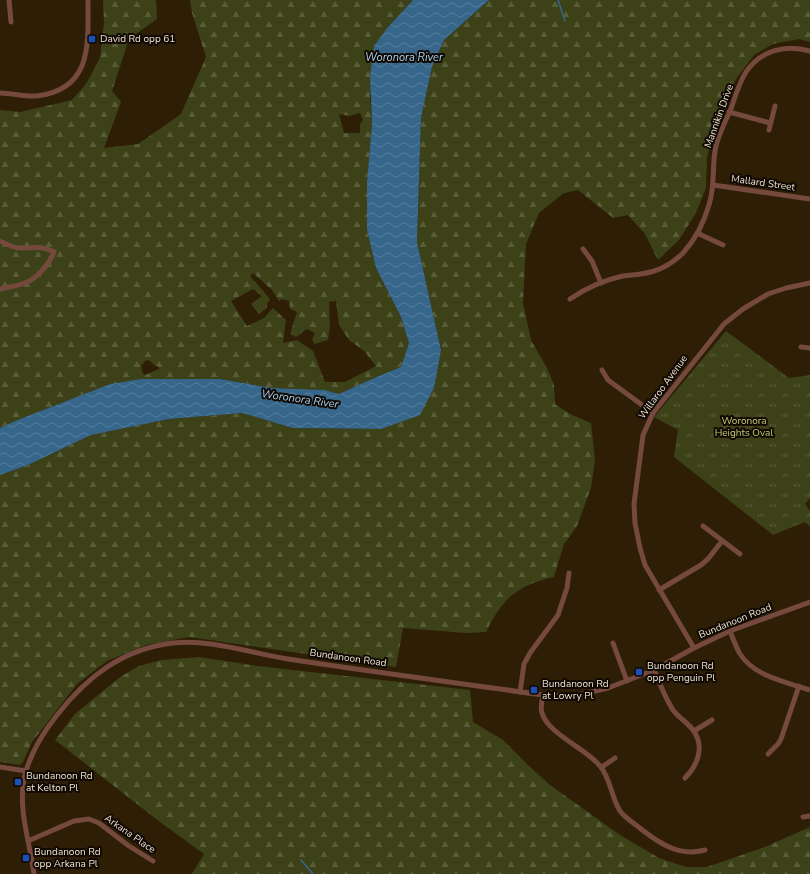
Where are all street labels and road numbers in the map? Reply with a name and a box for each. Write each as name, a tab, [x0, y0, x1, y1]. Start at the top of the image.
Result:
street label: Mannikin Drive	[701, 82, 737, 150]
street label: Mallard Street	[730, 172, 796, 194]
street label: Willaroo Avenue	[635, 352, 691, 422]
street label: Bundanoon Road	[696, 600, 774, 642]
street label: Bundanoon Road	[309, 646, 388, 670]
street label: Arkana Place	[102, 811, 158, 857]

